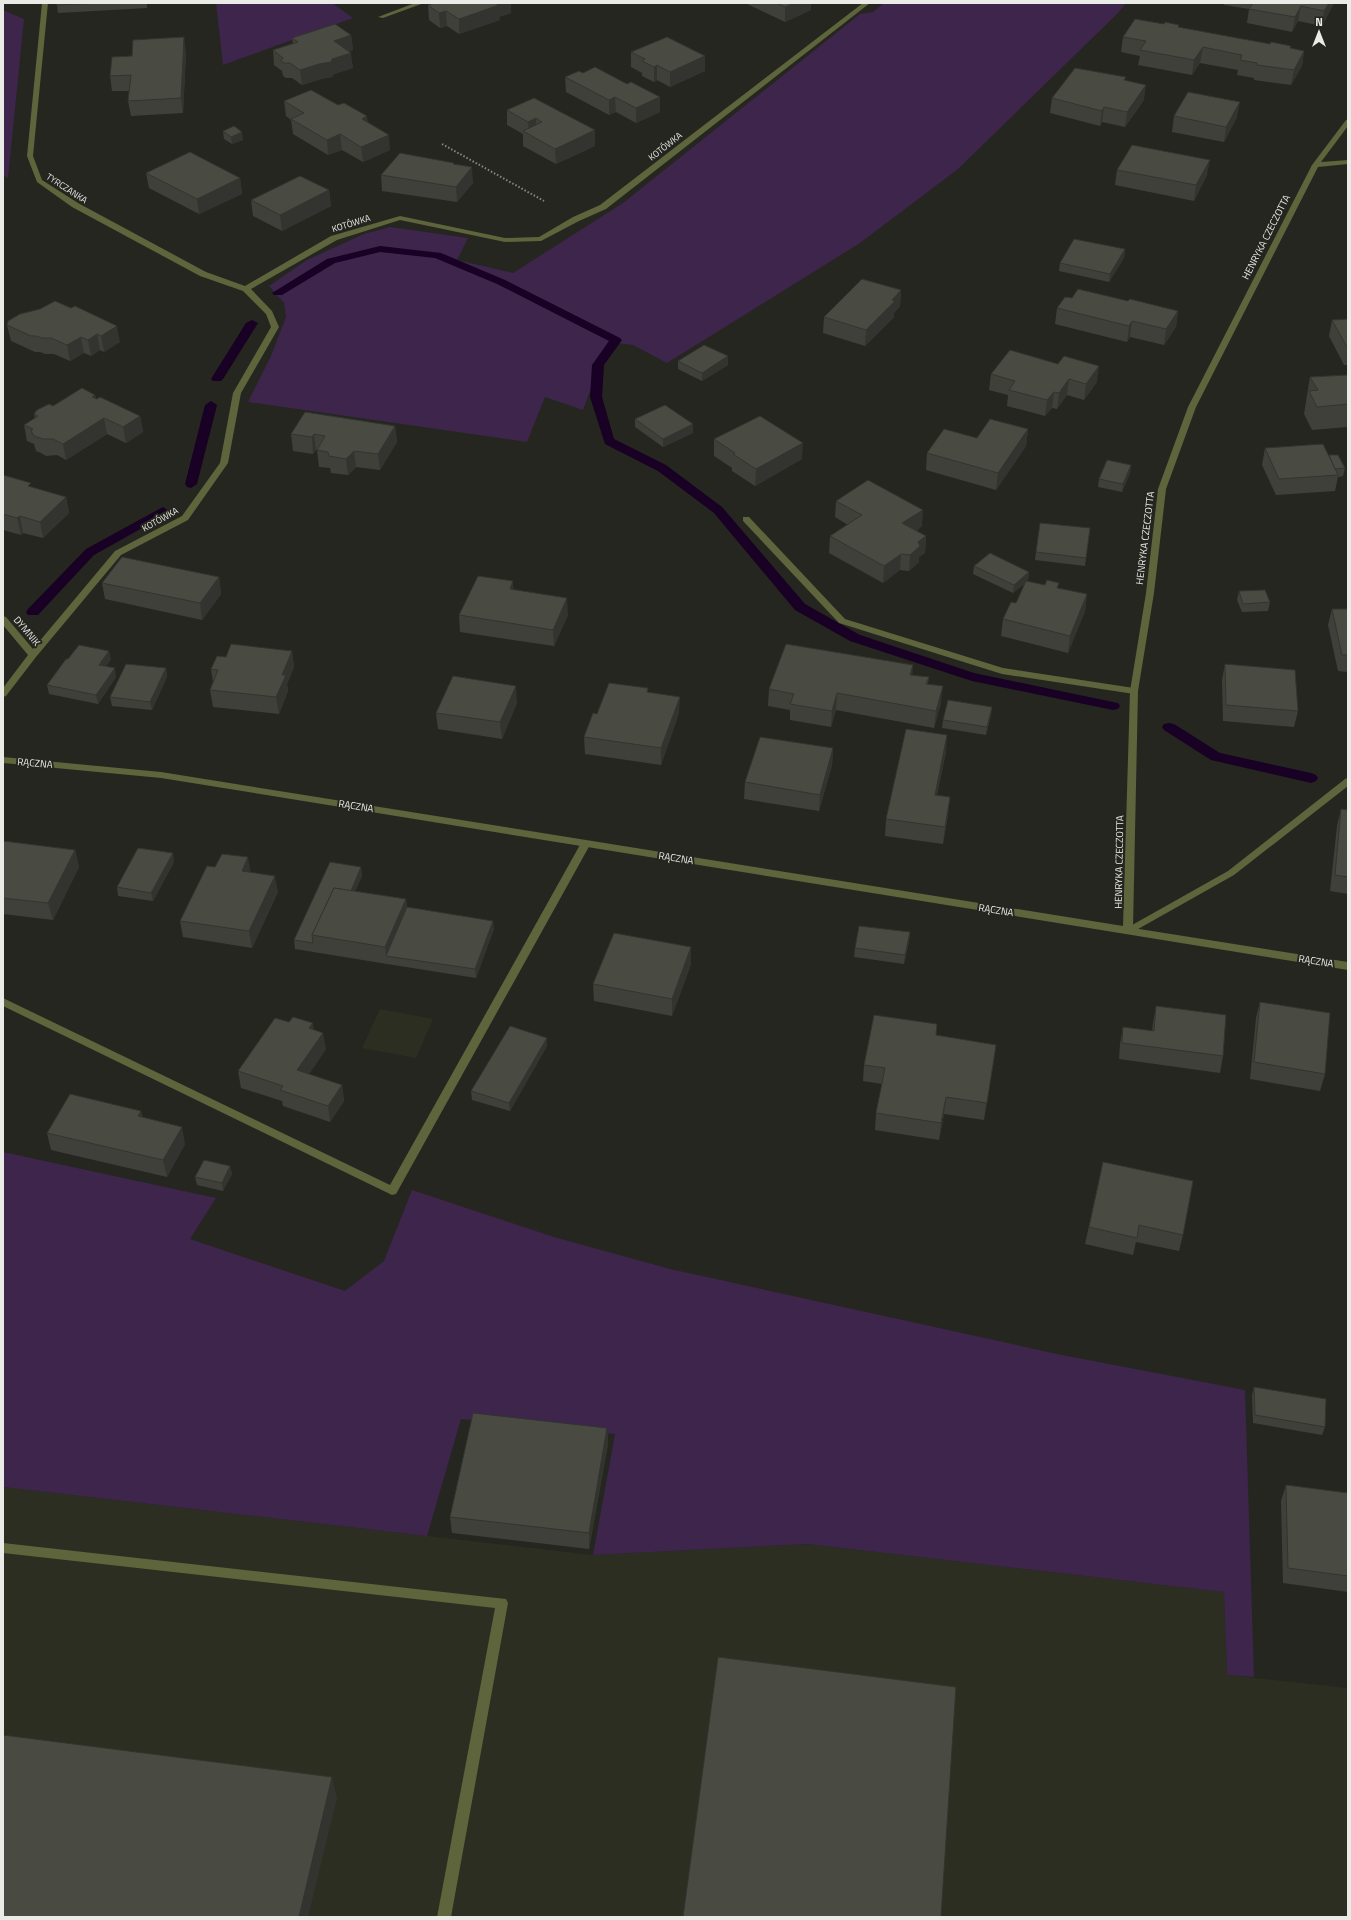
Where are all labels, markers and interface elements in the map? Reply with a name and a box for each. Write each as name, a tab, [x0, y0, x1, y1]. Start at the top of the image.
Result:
north arrow	[1299, 12, 1339, 52]
text: N	[1315, 14, 1323, 30]
street label: KOTÓWKA	[645, 128, 685, 163]
street label: TYRCZANKA	[44, 170, 91, 207]
street label: HENRYKA CZECZOTTA	[1238, 192, 1294, 282]
street label: KOTÓWKA	[330, 211, 372, 235]
street label: HENRYKA CZECZOTTA	[1132, 491, 1158, 585]
street label: KOTÓWKA	[140, 503, 181, 534]
street label: DYMNIK	[10, 613, 44, 649]
street label: RĄCZNA	[17, 754, 53, 772]
street label: RĄCZNA	[337, 796, 375, 816]
street label: HENRYKA CZECZOTTA	[1111, 815, 1127, 909]
street label: RĄCZNA	[657, 848, 695, 868]
street label: RĄCZNA	[977, 900, 1015, 920]
street label: RĄCZNA	[1297, 951, 1335, 971]

